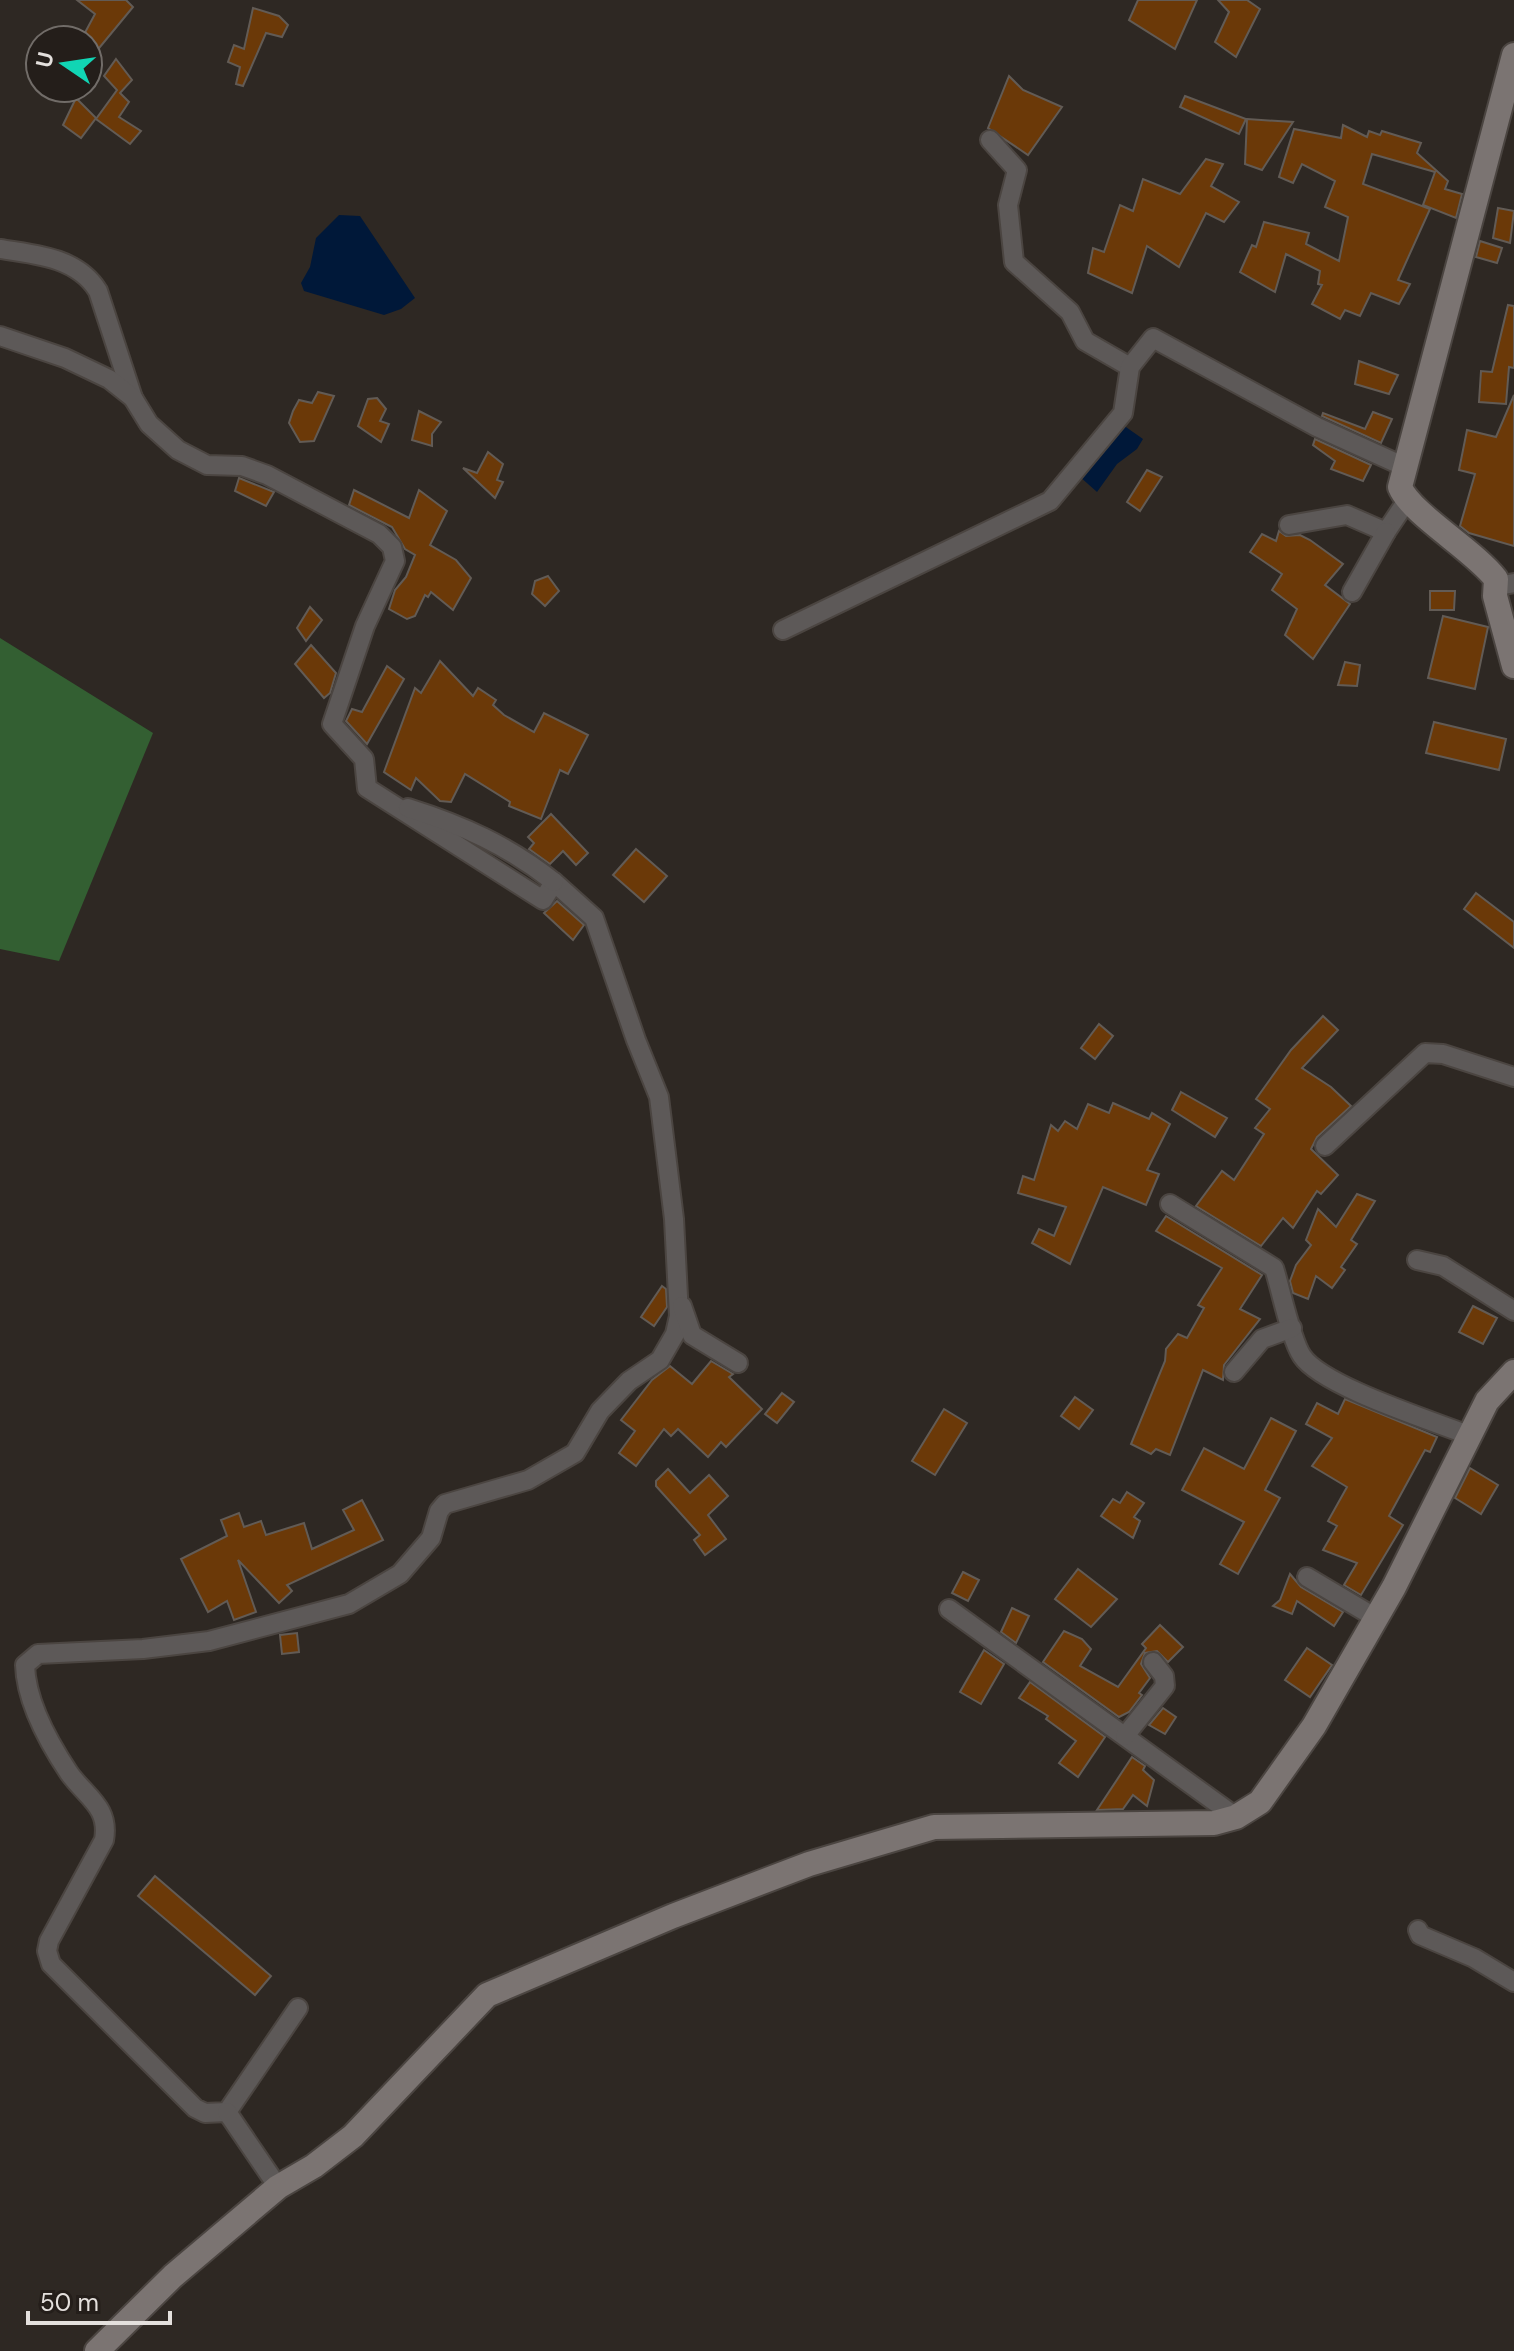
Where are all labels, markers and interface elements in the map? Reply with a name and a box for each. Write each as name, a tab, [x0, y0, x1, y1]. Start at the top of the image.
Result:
north arrow	[24, 24, 104, 104]
text: U	[29, 49, 61, 70]
scale bar	[28, 2275, 170, 2325]
text: 50 m	[40, 2287, 99, 2318]

